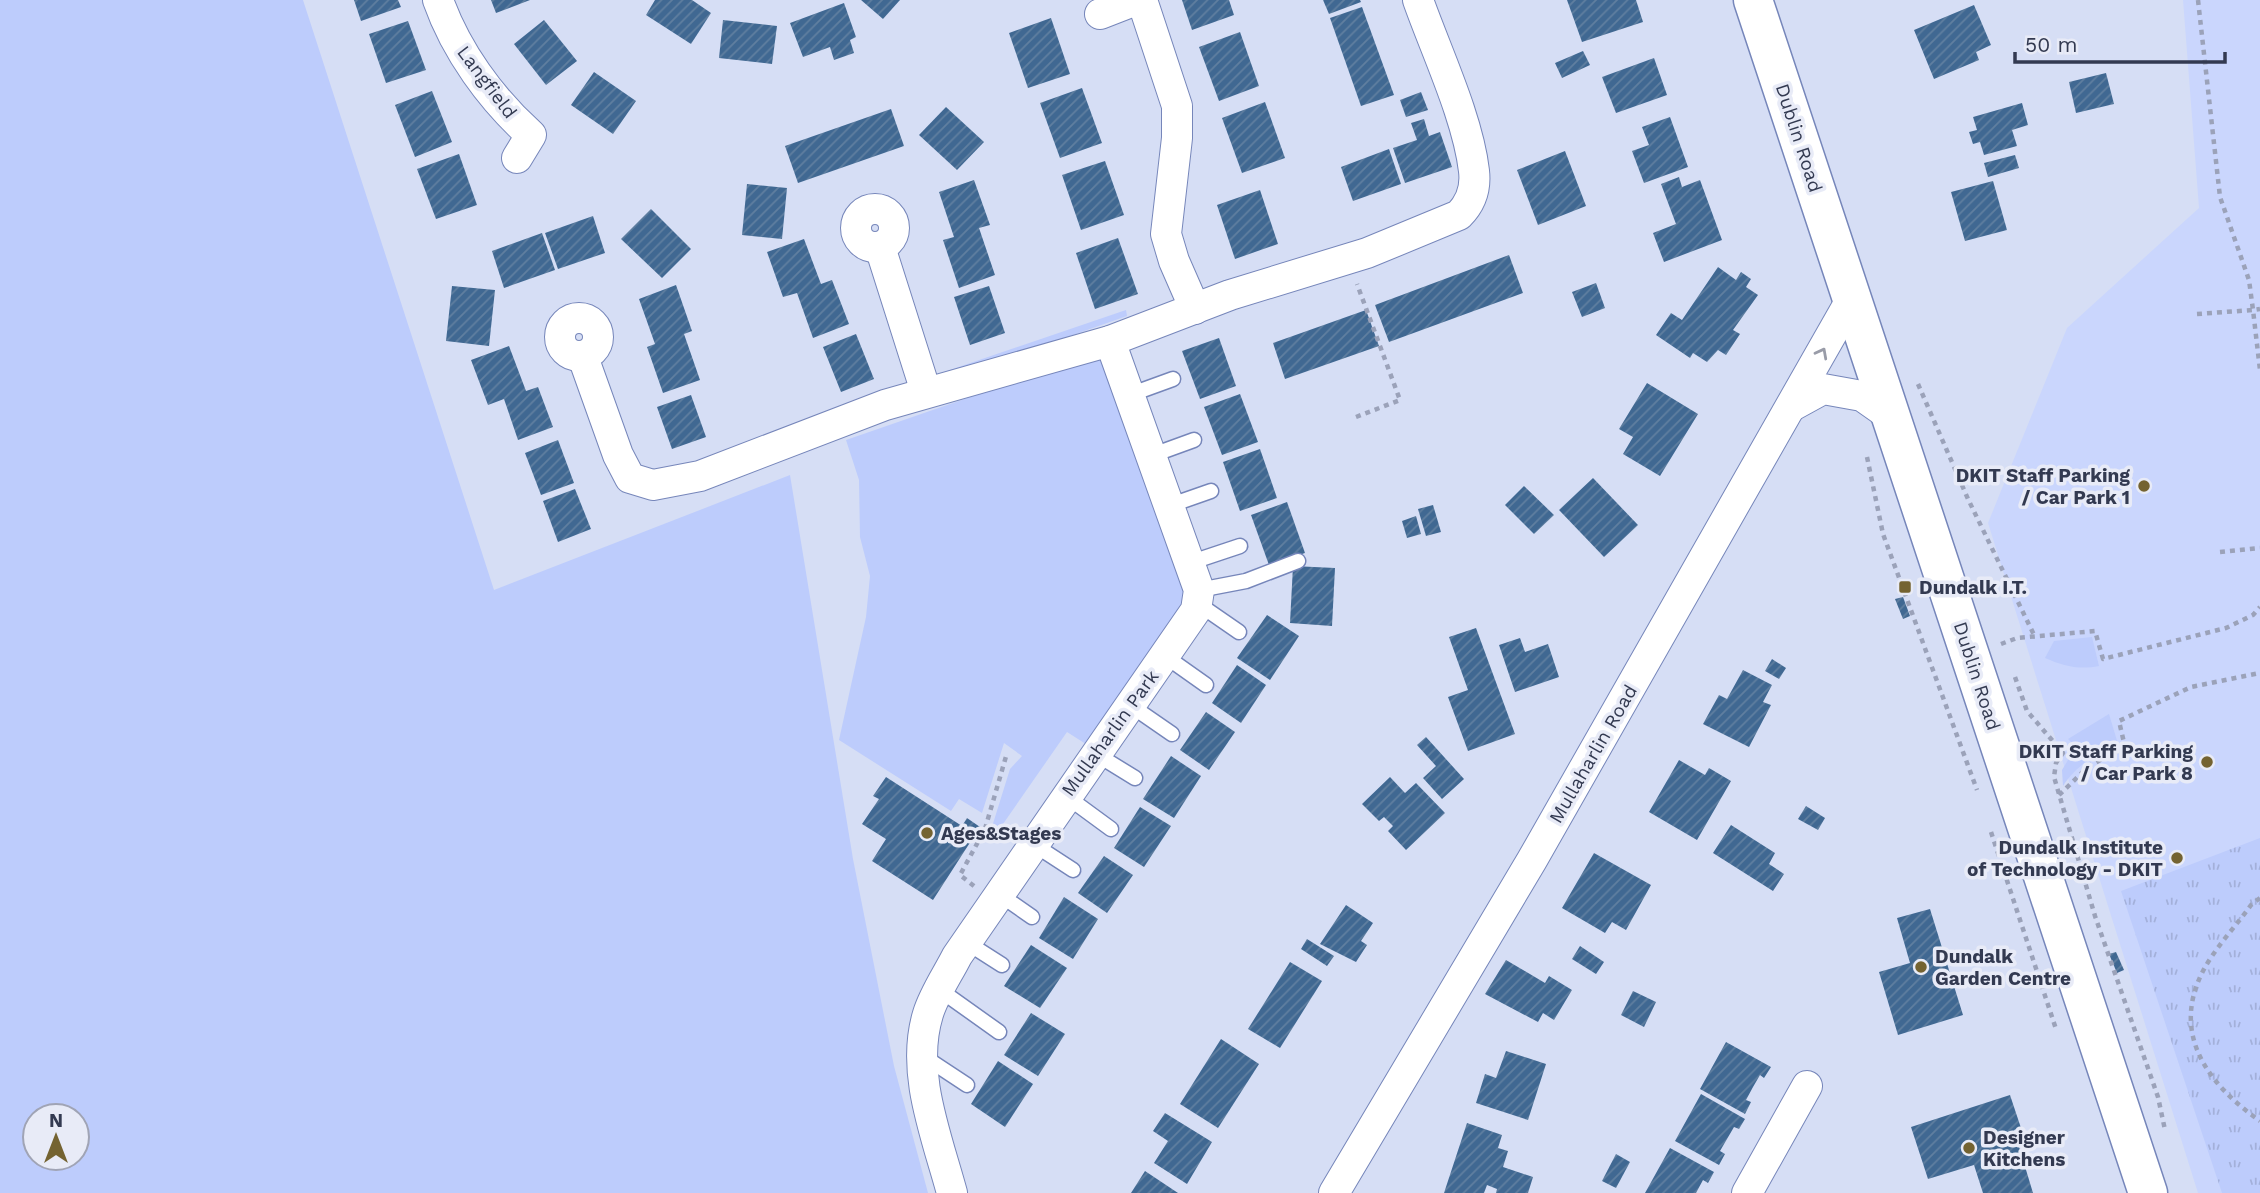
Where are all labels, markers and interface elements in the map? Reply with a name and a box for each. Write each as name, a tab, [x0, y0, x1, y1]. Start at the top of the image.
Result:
scale bar	[2015, 21, 2225, 65]
text: 50 m	[2025, 32, 2077, 57]
street label: Langfield	[452, 41, 522, 123]
street label: Dublin Road	[1771, 81, 1827, 195]
one-way arrow	[1814, 348, 1828, 361]
place label: DKIT Staff Parking / Car Park 1	[1956, 464, 2130, 509]
marker: DKIT Staff Parking / Car Park 1	[2136, 478, 2152, 494]
place label: Dundalk I.T.	[1919, 576, 2027, 599]
marker: Dundalk I.T.	[1897, 579, 1913, 595]
street label: Dublin Road	[1949, 619, 2005, 733]
street label: Mullaharlin Park	[1056, 665, 1164, 801]
street label: Mullaharlin Road	[1544, 681, 1642, 827]
place label: DKIT Staff Parking / Car Park 8	[2019, 740, 2193, 785]
marker: DKIT Staff Parking / Car Park 8	[2199, 754, 2215, 770]
place label: Ages&Stages	[941, 822, 1062, 845]
marker: Ages&Stages	[919, 825, 935, 841]
place label: Dundalk Institute of Technology - DKIT	[1967, 836, 2163, 881]
marker: Dundalk Institute of Technology - DKIT	[2169, 850, 2185, 866]
place label: Dundalk Garden Centre	[1935, 945, 2071, 990]
marker: Dundalk Garden Centre	[1913, 959, 1929, 975]
north arrow	[21, 1102, 91, 1172]
text: N	[49, 1109, 63, 1132]
place label: Designer Kitchens	[1983, 1126, 2066, 1171]
marker: Designer Kitchens	[1961, 1140, 1977, 1156]

